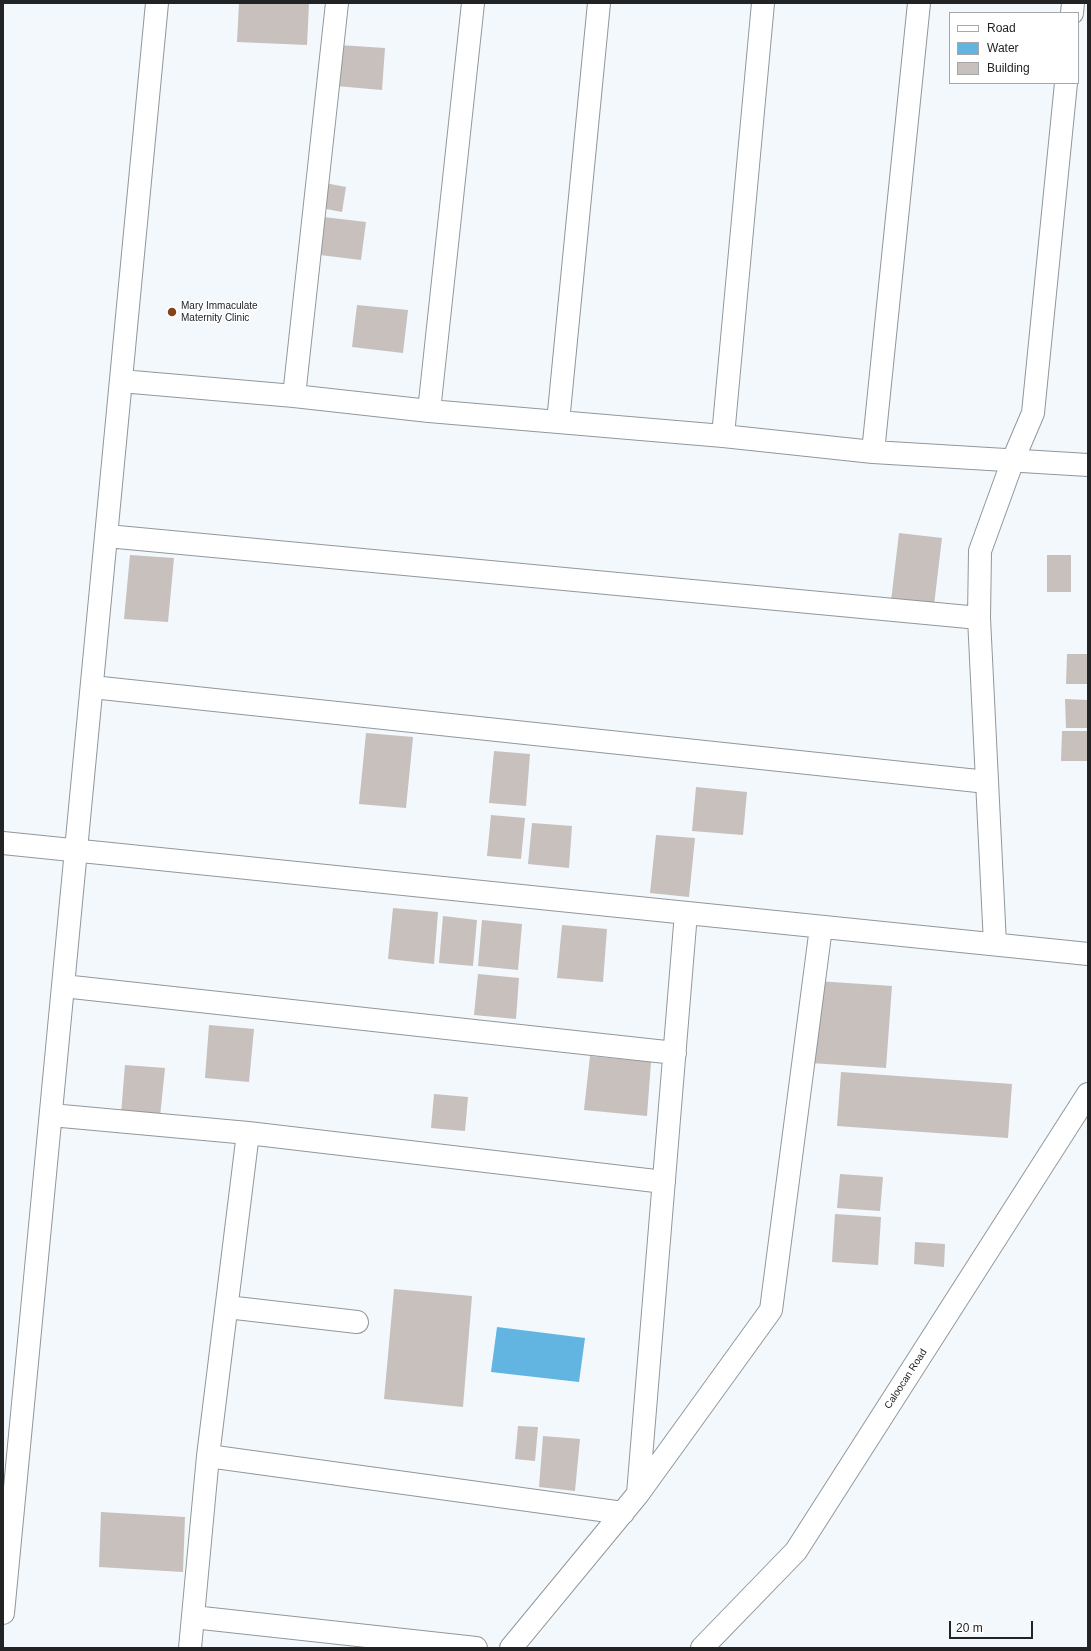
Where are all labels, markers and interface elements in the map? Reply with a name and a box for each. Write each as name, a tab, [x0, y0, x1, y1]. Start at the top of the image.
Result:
legend	[949, 12, 1079, 84]
text: Road	[987, 21, 1016, 35]
text: Water	[987, 41, 1019, 55]
text: Building	[987, 61, 1030, 75]
place label: Mary Immaculate Maternity Clinic	[181, 300, 258, 324]
marker: Mary Immaculate Maternity Clinic	[166, 306, 178, 318]
street label: Caloocan Road	[882, 1347, 930, 1411]
scale bar	[951, 1613, 1035, 1639]
text: 20 m	[956, 1621, 983, 1635]

